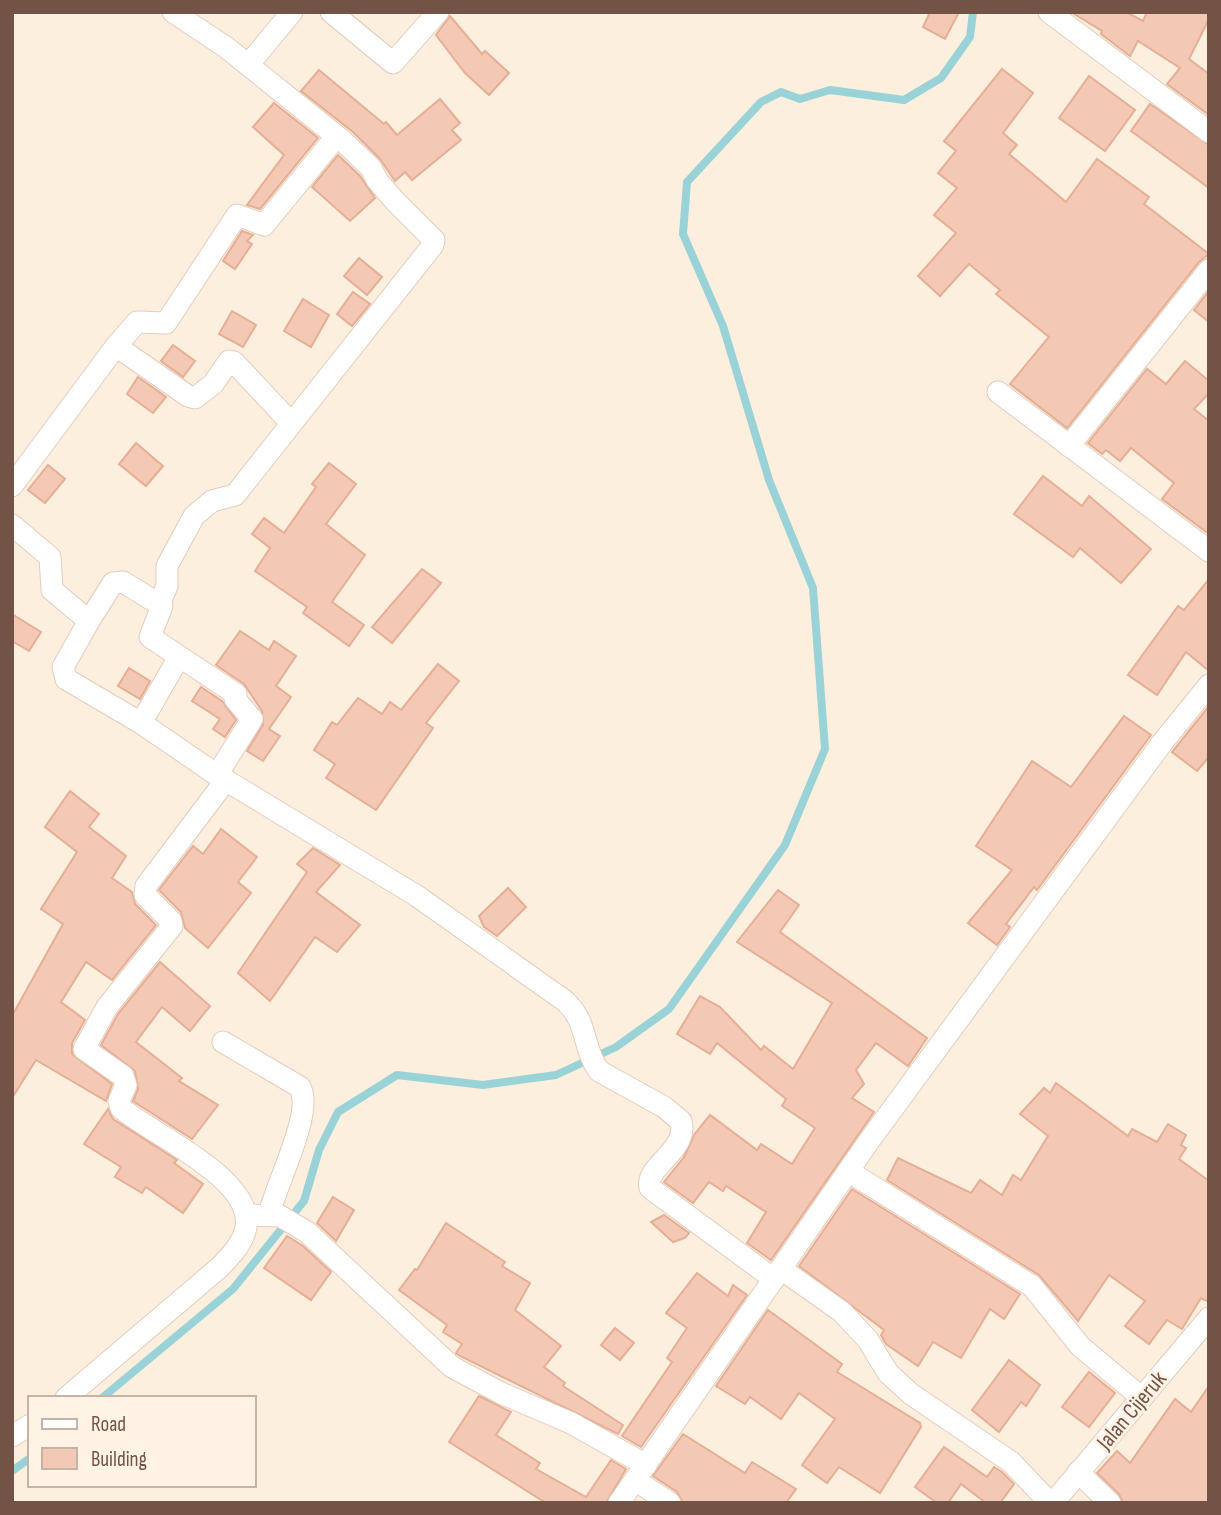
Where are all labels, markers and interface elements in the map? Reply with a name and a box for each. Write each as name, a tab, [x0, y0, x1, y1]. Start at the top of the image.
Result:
street label: Jalan Cijeruk	[1090, 1365, 1173, 1456]
legend	[28, 1396, 256, 1487]
text: Road	[91, 1412, 126, 1437]
text: Building	[91, 1447, 147, 1472]

